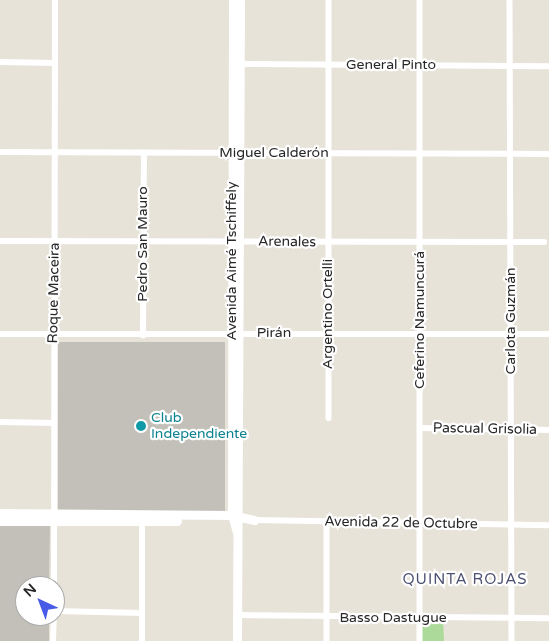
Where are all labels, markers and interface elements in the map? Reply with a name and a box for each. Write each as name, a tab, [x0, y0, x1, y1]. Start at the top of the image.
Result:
street label: General Pinto	[346, 57, 436, 73]
street label: Miguel Calderón	[219, 145, 329, 161]
street label: Avenida Aimé Tschiffely	[224, 182, 240, 340]
street label: Pedro San Mauro	[135, 186, 151, 302]
street label: Arenales	[258, 233, 316, 251]
street label: Roque Maceira	[45, 242, 63, 344]
street label: Ceferino Namuncurá	[412, 251, 428, 389]
street label: Argentino Ortelli	[320, 259, 336, 369]
street label: Carlota Guzmán	[503, 267, 519, 375]
street label: Pirán	[257, 325, 291, 341]
place label: Club Independiente	[151, 410, 247, 442]
marker: Club Independiente	[135, 420, 147, 432]
street label: Pascual Grisolia	[433, 420, 537, 438]
street label: Avenida 22 de Octubre	[324, 513, 478, 533]
district label: QUINTA ROJAS	[401, 571, 529, 589]
north arrow	[15, 576, 65, 626]
text: N	[20, 580, 40, 600]
street label: Basso Dastugue	[339, 610, 447, 626]

